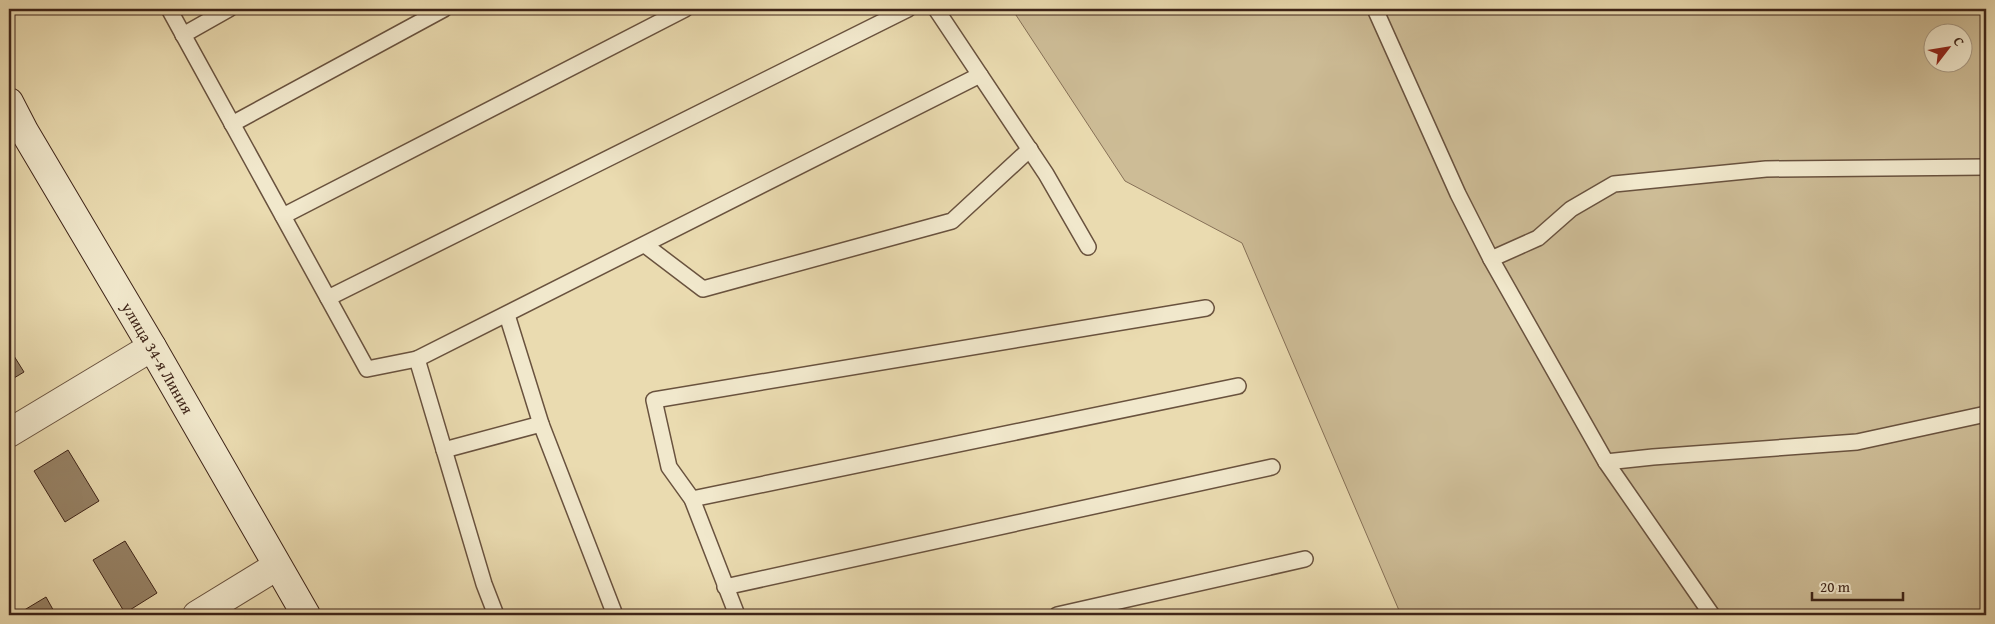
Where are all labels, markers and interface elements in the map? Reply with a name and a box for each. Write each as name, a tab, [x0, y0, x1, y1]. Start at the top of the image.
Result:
north arrow	[1922, 22, 1972, 72]
text: С	[1949, 33, 1970, 50]
street label: улица 34-я Линия	[115, 296, 200, 418]
scale bar	[1812, 569, 1904, 601]
text: 20 m	[1820, 576, 1851, 597]

